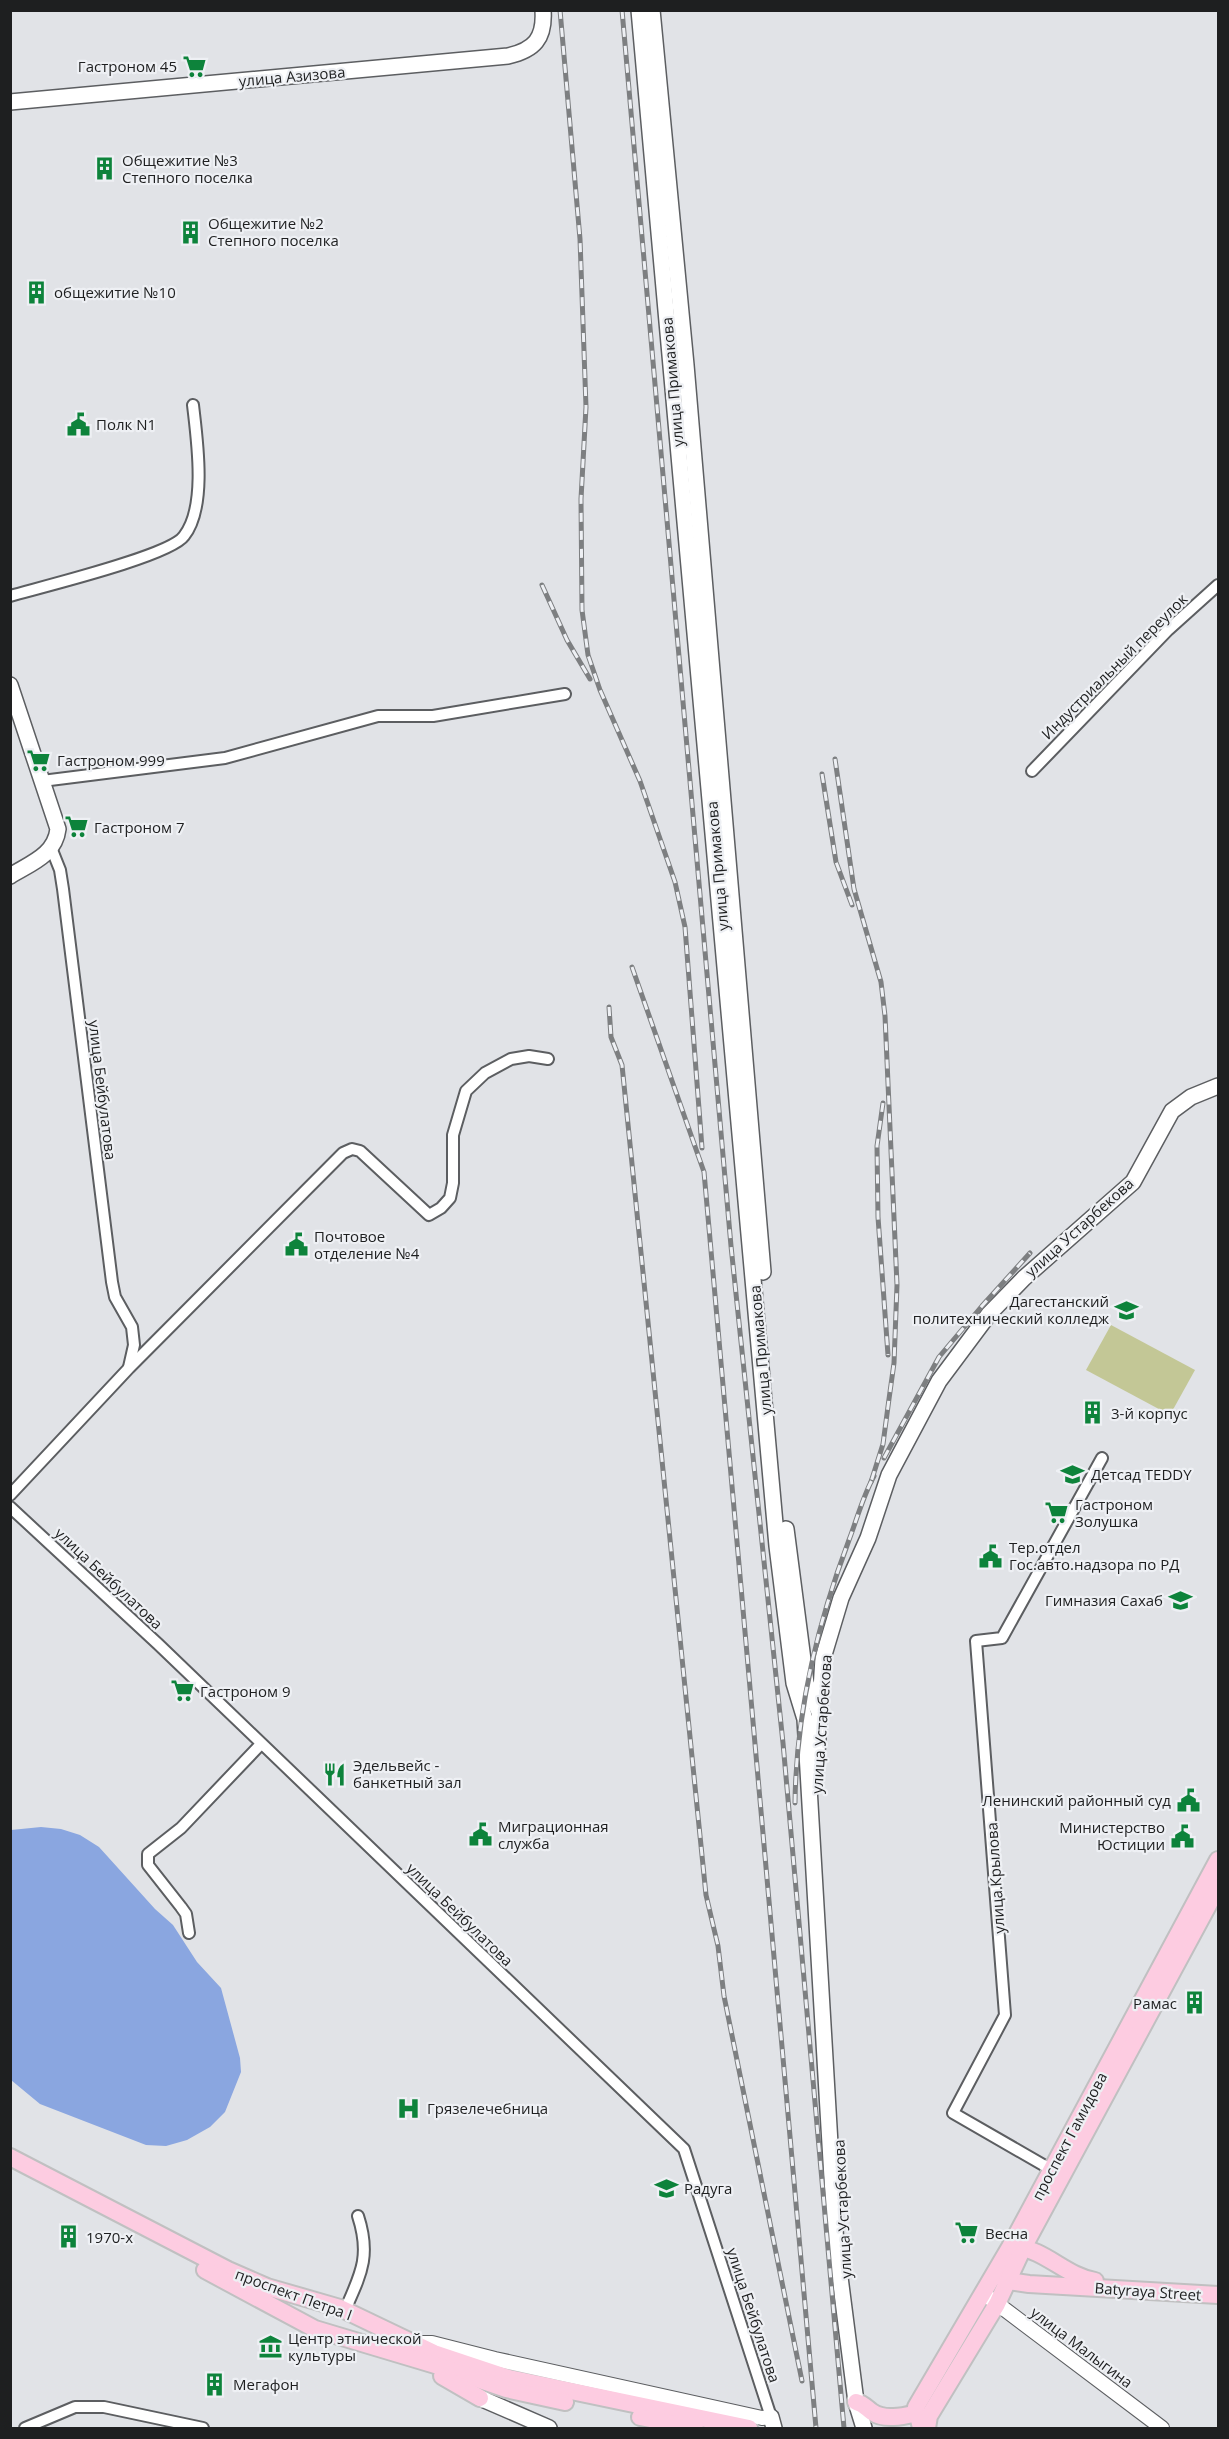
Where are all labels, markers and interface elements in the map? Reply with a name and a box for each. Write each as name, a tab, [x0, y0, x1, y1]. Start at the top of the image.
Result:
supermarket icon: Гастроном 45	[182, 53, 208, 79]
place label: Гастроном 45	[78, 56, 177, 76]
street label: улица Азизова	[238, 61, 346, 91]
place label: Общежитие №3 Степного поселка	[122, 150, 253, 187]
building icon: Общежитие №3 Степного поселка	[91, 156, 117, 182]
place label: Общежитие №2 Степного поселка	[208, 213, 339, 250]
building icon: Общежитие №2 Степного поселка	[177, 219, 203, 245]
building icon: общежитие №10	[23, 279, 49, 305]
place label: общежитие №10	[54, 282, 176, 302]
street label: улица Примакова	[656, 316, 688, 448]
public building icon: Полк N1	[65, 411, 91, 437]
place label: Полк N1	[96, 414, 156, 434]
street label: Индустриальный переулок	[1037, 589, 1191, 743]
supermarket icon: Гастроном 999	[26, 747, 52, 773]
place label: Гастроном 999	[57, 750, 165, 770]
street label: улица Примакова	[701, 800, 733, 932]
supermarket icon: Гастроном 7	[63, 814, 89, 840]
place label: Гастроном 7	[94, 817, 185, 837]
street label: улица Бейбулатова	[84, 1019, 122, 1161]
street label: улица Устарбекова	[1021, 1173, 1137, 1281]
place label: Почтовое отделение №4	[314, 1226, 420, 1263]
public building icon: Почтовое отделение №4	[283, 1232, 309, 1258]
street label: улица Примакова	[744, 1284, 776, 1416]
place label: Дагестанский политехнический колледж	[913, 1291, 1109, 1328]
school or university icon: Дагестанский политехнический колледж	[1114, 1297, 1140, 1323]
building icon: 3-й корпус	[1080, 1400, 1106, 1426]
place label: 3-й корпус	[1111, 1403, 1188, 1423]
school or university icon: Детсад TEDDY	[1060, 1461, 1086, 1487]
place label: Детсад TEDDY	[1091, 1464, 1192, 1484]
place label: Гастроном Золушка	[1075, 1494, 1153, 1531]
supermarket icon: Гастроном Золушка	[1044, 1500, 1070, 1526]
street label: улица Бейбулатова	[51, 1523, 167, 1633]
place label: Тер.отдел Гос.авто.надзора по РД	[1009, 1537, 1180, 1574]
public building icon: Тер.отдел Гос.авто.надзора по РД	[978, 1543, 1004, 1569]
school or university icon: Гимназия Сахаб	[1168, 1587, 1194, 1613]
place label: Гимназия Сахаб	[1045, 1590, 1163, 1610]
street label: улица Устарбекова	[806, 1654, 836, 1794]
supermarket icon: Гастроном 9	[169, 1678, 195, 1704]
place label: Гастроном 9	[200, 1681, 291, 1701]
place label: Эдельвейс - банкетный зал	[353, 1755, 462, 1792]
restaurant icon: Эдельвейс - банкетный зал	[322, 1761, 348, 1787]
public building icon: Ленинский районный суд	[1176, 1787, 1202, 1813]
place label: Ленинский районный суд	[982, 1790, 1171, 1810]
place label: Миграционная служба	[498, 1816, 609, 1853]
place label: Министерство Юстиции	[1059, 1817, 1165, 1854]
public building icon: Миграционная служба	[467, 1822, 493, 1848]
street label: улица Крылова	[981, 1822, 1009, 1934]
public building icon: Министерство Юстиции	[1170, 1823, 1196, 1849]
street label: улица Бейбулатова	[402, 1858, 518, 1970]
building icon: Рамас	[1182, 1990, 1208, 2016]
place label: Рамас	[1133, 1993, 1177, 2013]
street label: проспект Гамидова	[1027, 2068, 1111, 2204]
hospital icon: Грязелечебница	[396, 2095, 422, 2121]
place label: Грязелечебница	[427, 2098, 548, 2118]
street label: улица Устарбекова	[828, 2139, 856, 2279]
school or university icon: Радуга	[653, 2175, 679, 2201]
place label: Радуга	[684, 2178, 732, 2198]
supermarket icon: Весна	[954, 2220, 980, 2246]
place label: Весна	[985, 2223, 1028, 2243]
building icon: 1970-х	[55, 2224, 81, 2250]
place label: 1970-х	[86, 2227, 133, 2247]
street label: улица Бейбулатова	[723, 2245, 785, 2385]
street label: проспект Петра I	[233, 2264, 355, 2324]
street label: Batyraya Street	[1094, 2277, 1202, 2305]
street label: улица Малыгина	[1027, 2302, 1137, 2392]
place label: Центр этнической культуры	[288, 2328, 422, 2365]
museum icon: Центр этнической культуры	[257, 2334, 283, 2360]
building icon: Мегафон	[202, 2371, 228, 2397]
place label: Мегафон	[233, 2374, 299, 2394]

